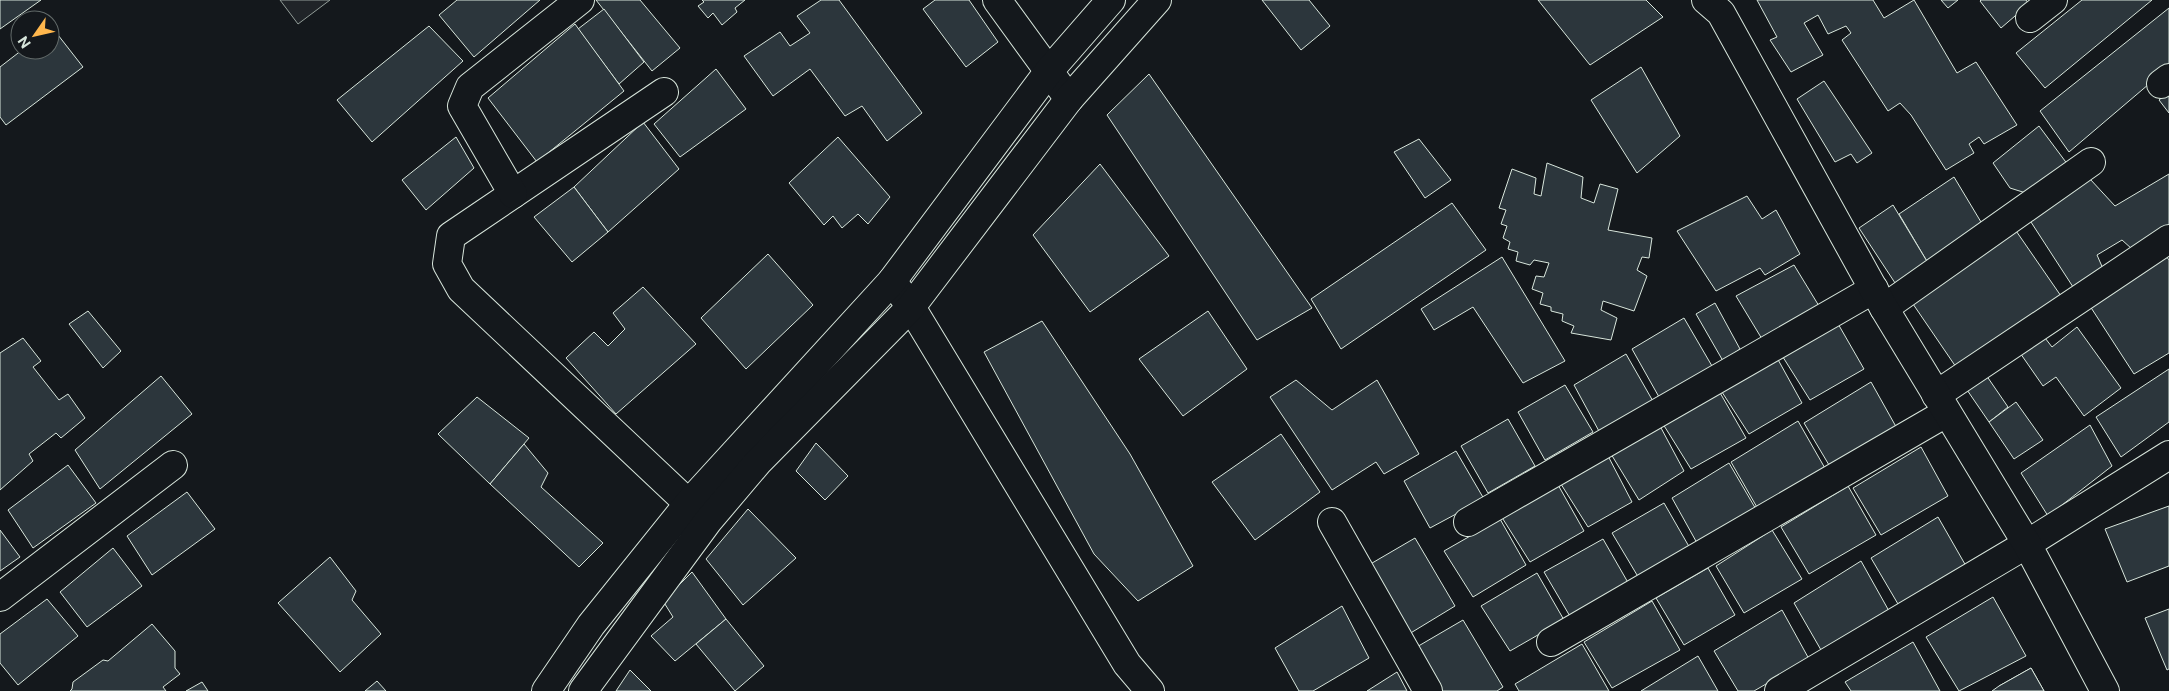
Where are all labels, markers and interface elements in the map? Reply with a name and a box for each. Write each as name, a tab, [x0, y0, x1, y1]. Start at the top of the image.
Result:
north arrow	[10, 10, 60, 60]
text: N	[15, 33, 34, 51]

